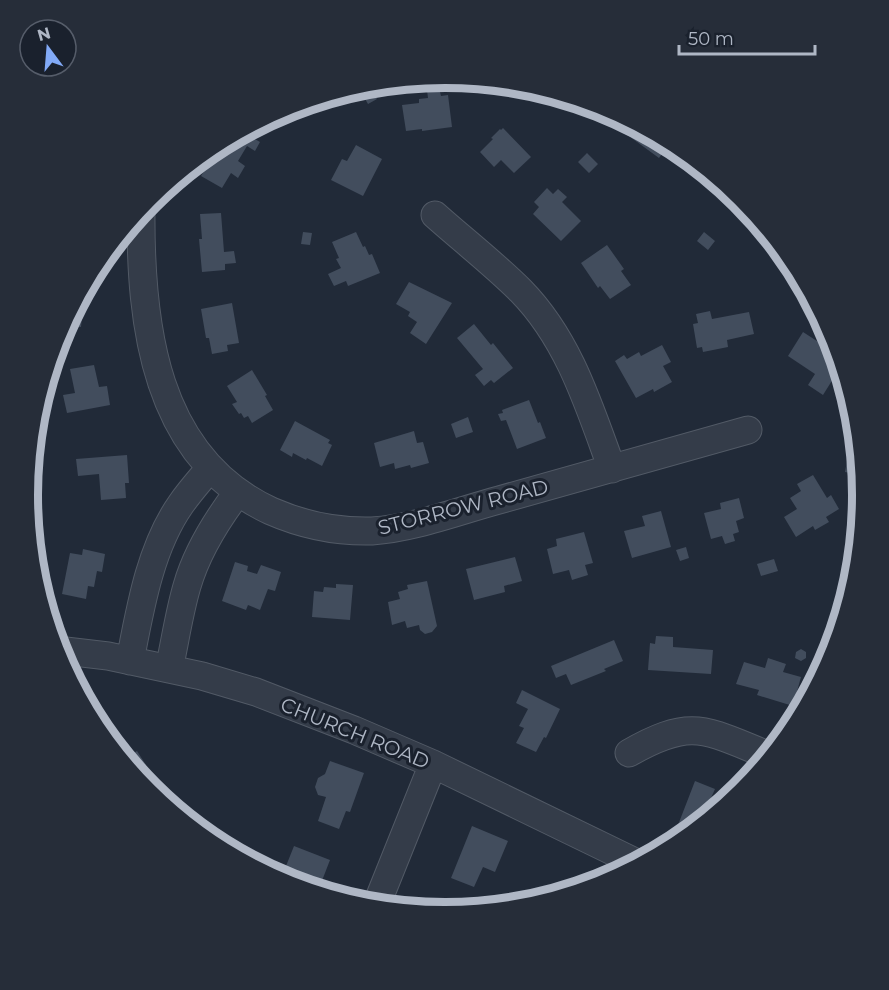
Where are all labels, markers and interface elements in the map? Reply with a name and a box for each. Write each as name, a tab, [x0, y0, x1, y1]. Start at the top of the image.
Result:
north arrow	[18, 18, 78, 78]
scale bar	[679, 18, 816, 56]
text: N	[35, 23, 53, 45]
text: 50 m	[688, 28, 734, 50]
street label: STORROW ROAD	[375, 474, 551, 540]
street label: CHURCH ROAD	[277, 692, 433, 774]

